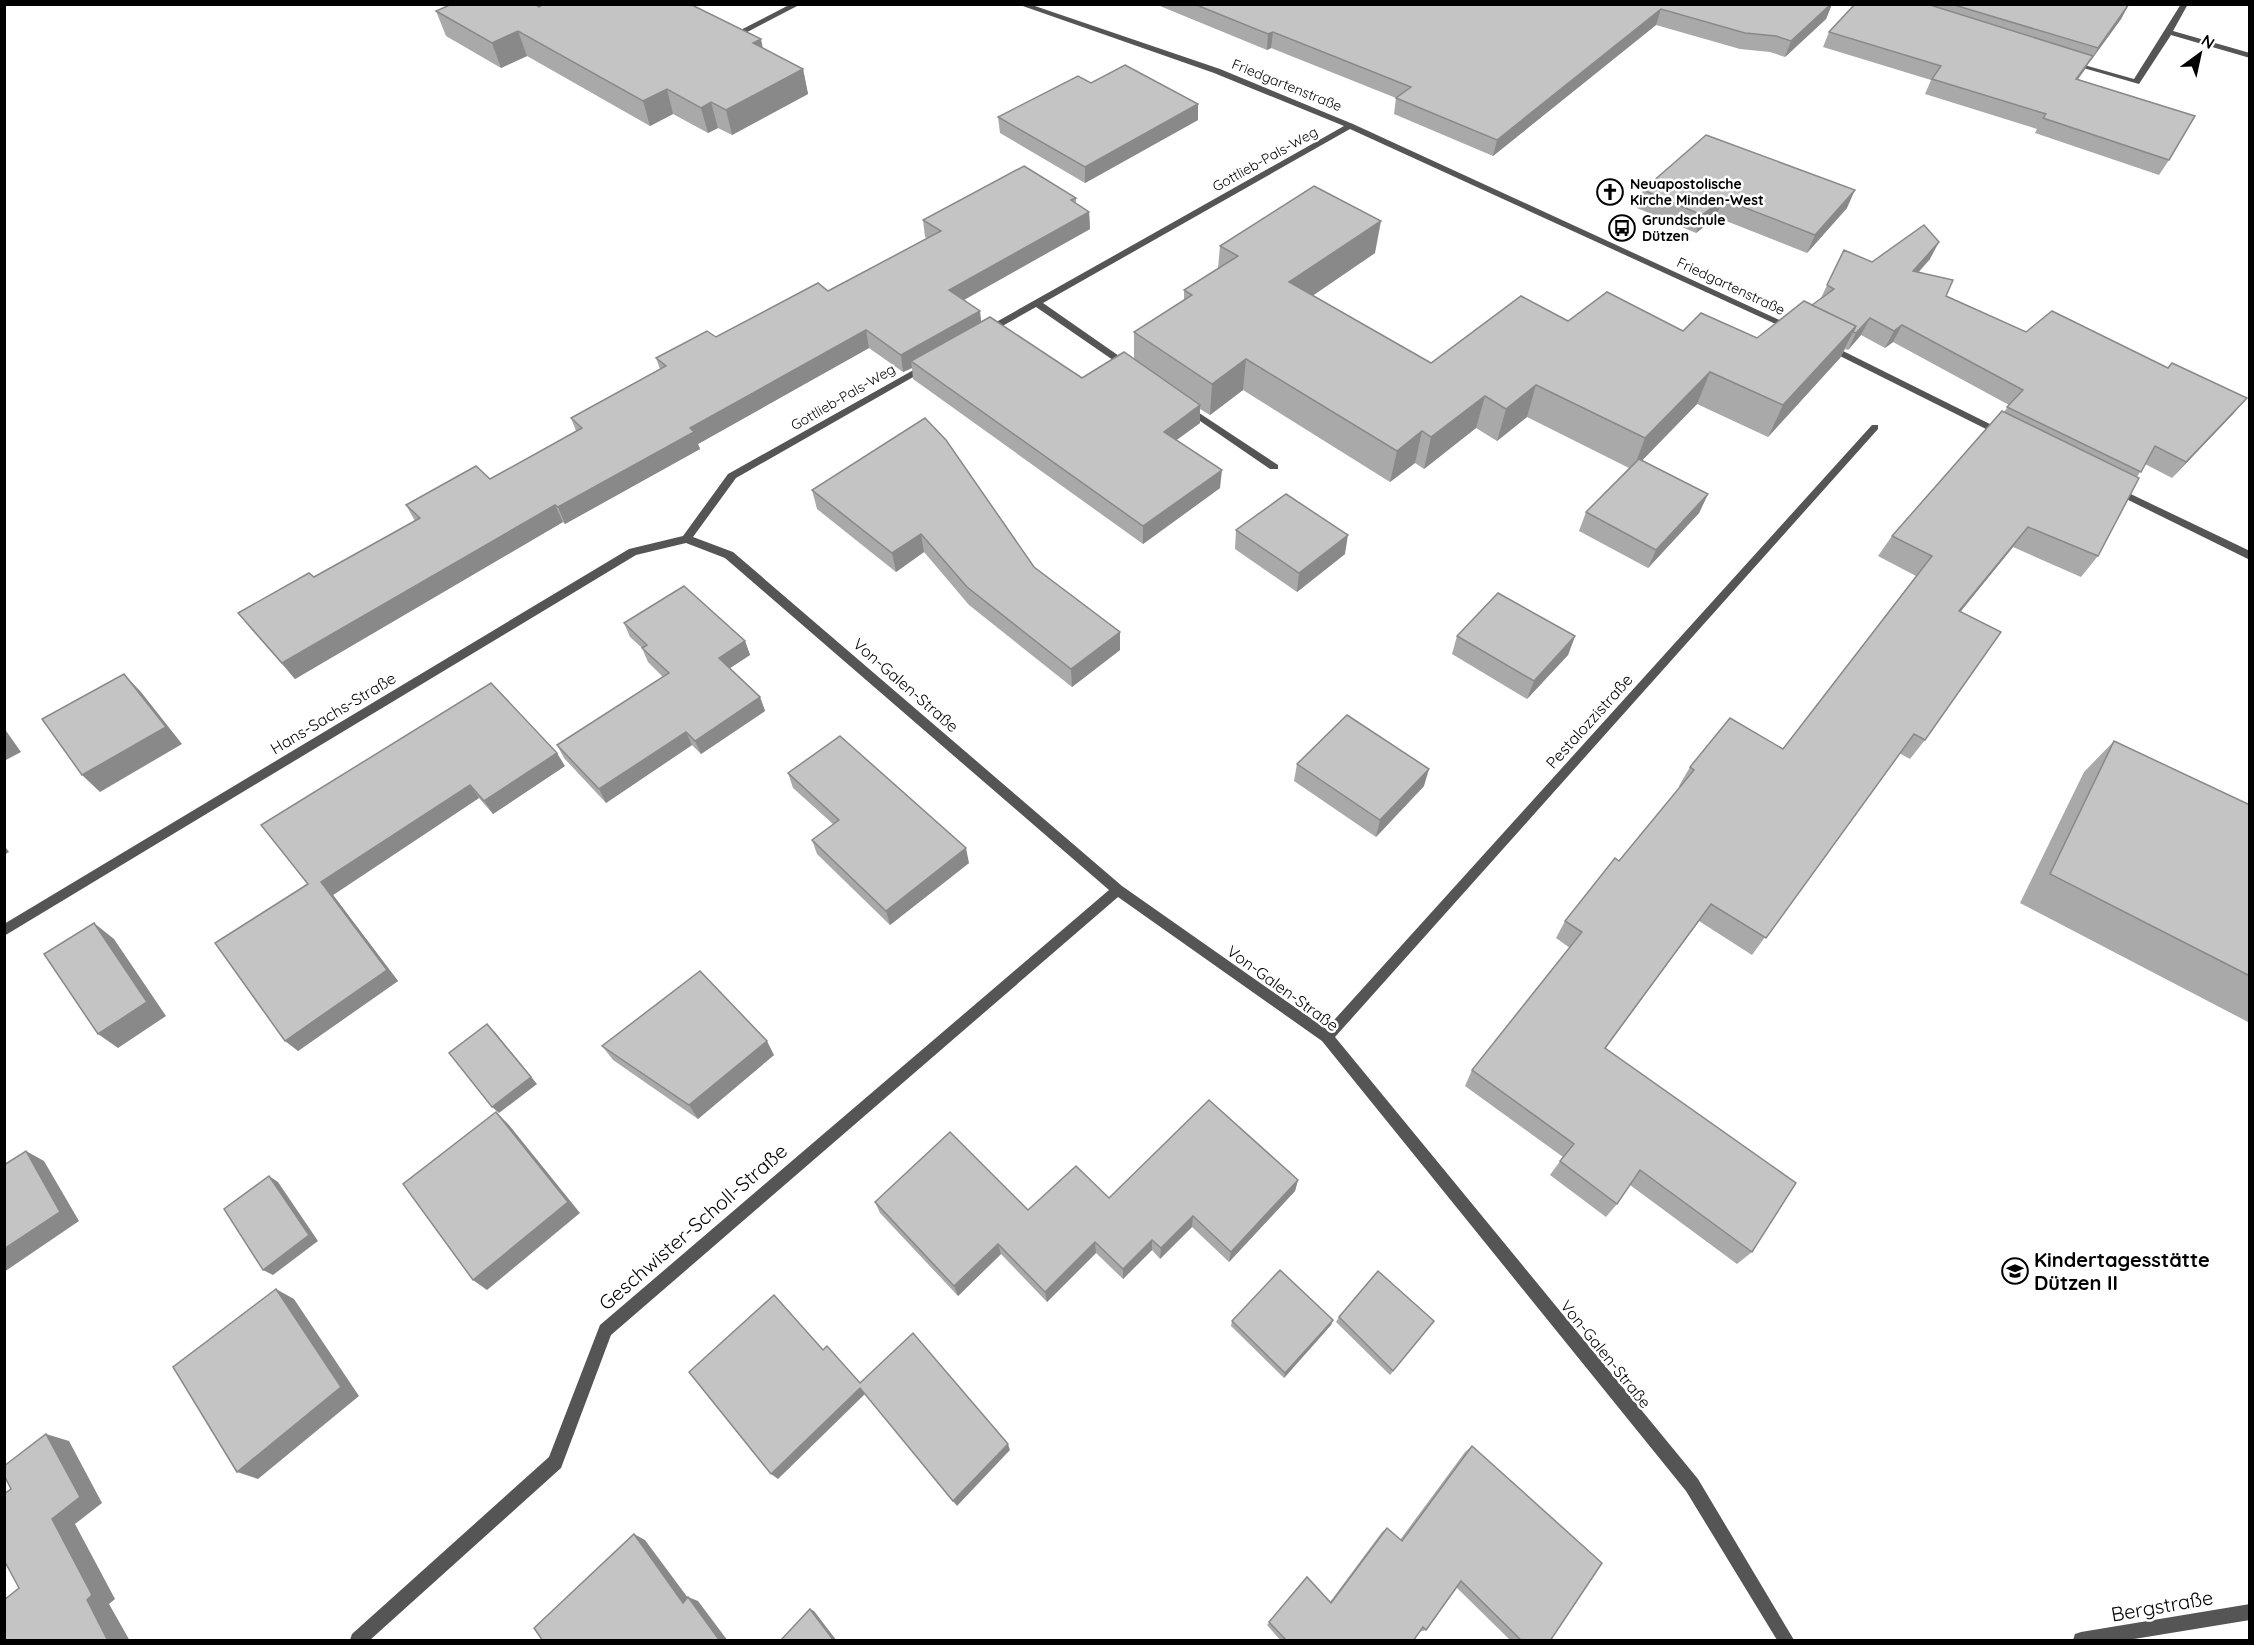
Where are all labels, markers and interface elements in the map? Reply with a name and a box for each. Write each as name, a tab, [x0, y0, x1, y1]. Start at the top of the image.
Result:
north arrow	[2170, 24, 2230, 84]
text: N	[2198, 30, 2219, 53]
street label: Friedgartenstraße	[1229, 55, 1345, 115]
street label: Gottlieb-Pals-Weg	[1209, 123, 1321, 195]
place label: Neuapostolische Kirche Minden-West	[1630, 175, 1764, 209]
church icon: Neuapostolische Kirche Minden-West	[1595, 177, 1625, 207]
place label: Grundschule Dützen	[1642, 211, 1726, 245]
bus stop icon: Grundschule Dützen	[1607, 213, 1637, 243]
street label: Friedgartenstraße	[1674, 253, 1788, 319]
street label: Gottlieb-Pals-Weg	[788, 360, 898, 434]
street label: Von-Galen-Straße	[849, 634, 963, 736]
street label: Hans-Sachs-Straße	[267, 668, 399, 758]
street label: Pestalozzistraße	[1541, 670, 1637, 772]
street label: Von-Galen-Straße	[1223, 941, 1343, 1035]
street label: Geschwister-Scholl-Straße	[593, 1138, 792, 1315]
place label: Kindertagesstätte Dützen II	[2034, 1247, 2210, 1295]
school or university icon: Kindertagesstätte Dützen II	[2000, 1256, 2030, 1286]
street label: Von-Galen-Straße	[1556, 1296, 1656, 1412]
street label: Bergstraße	[2109, 1584, 2215, 1627]

